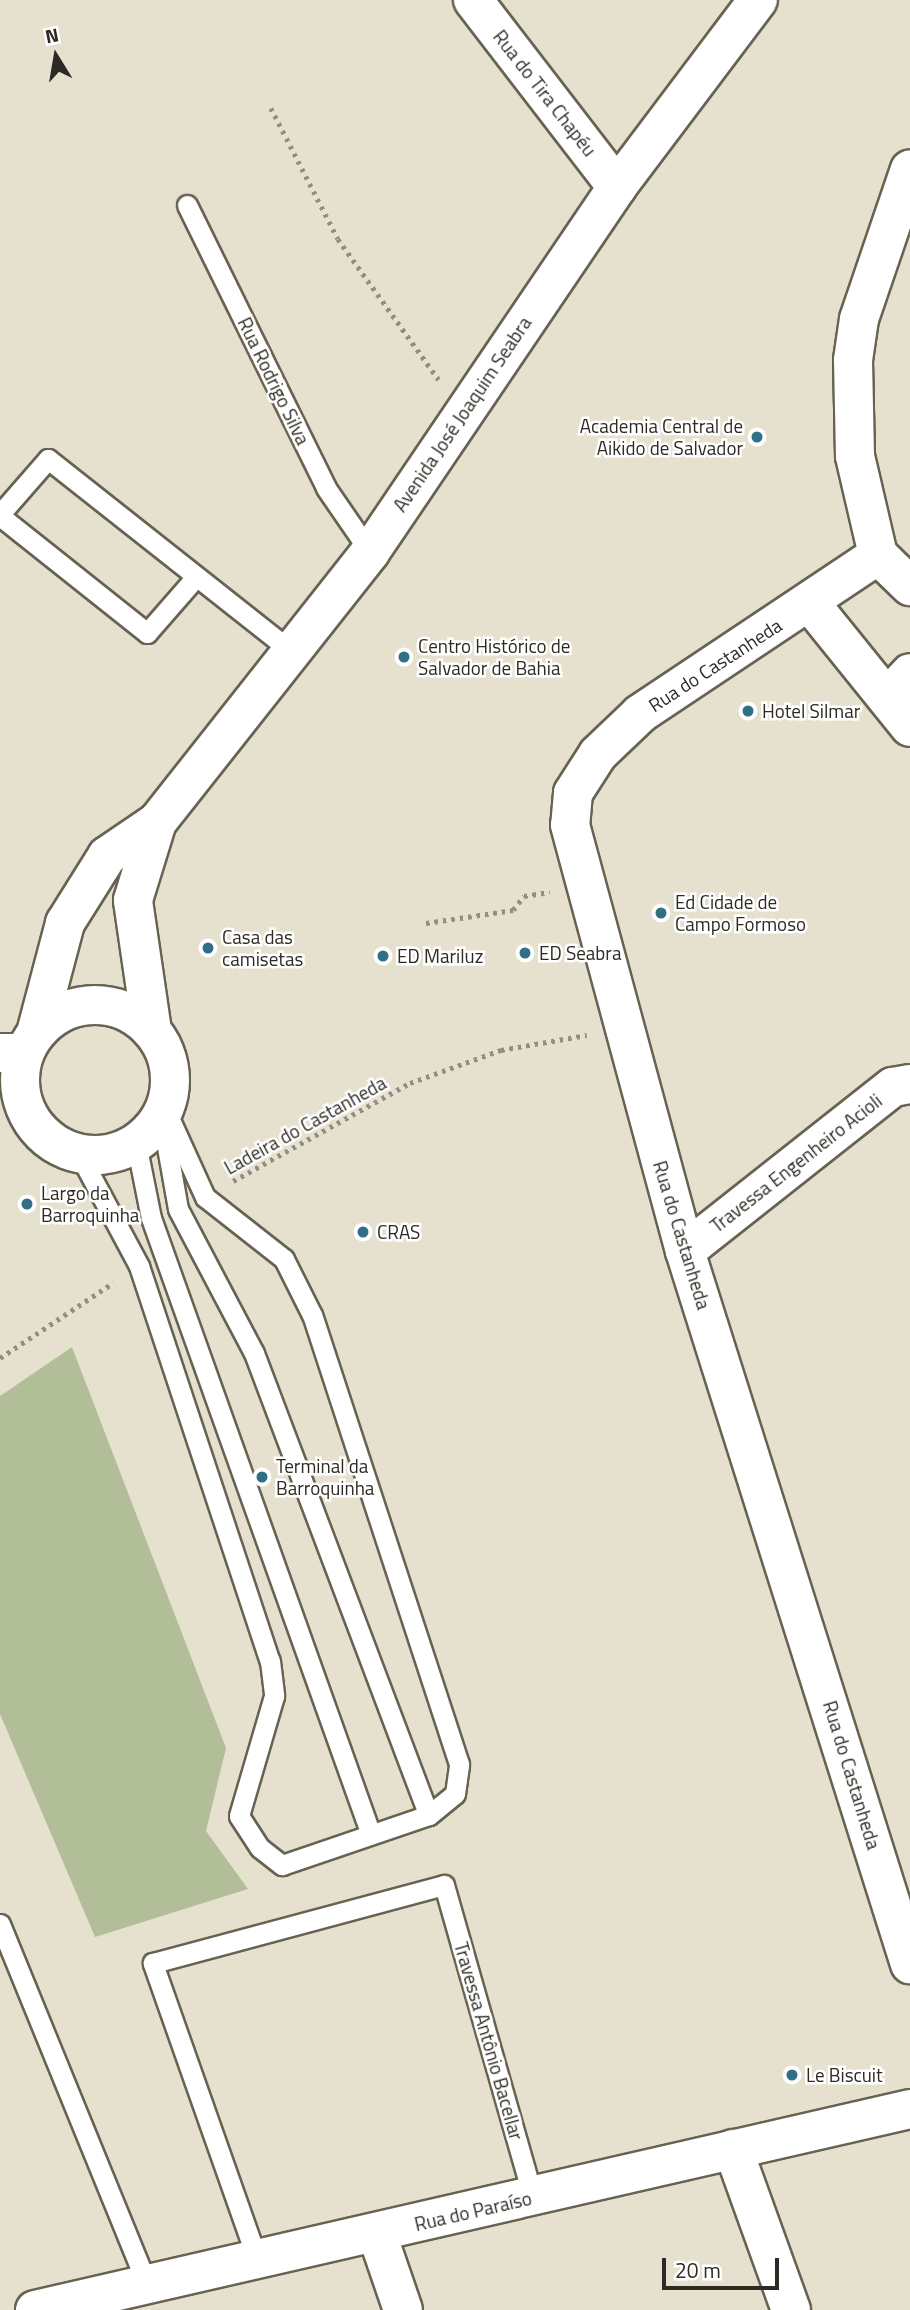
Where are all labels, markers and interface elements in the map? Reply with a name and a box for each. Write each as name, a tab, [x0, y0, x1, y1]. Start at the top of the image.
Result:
text: N	[43, 19, 61, 50]
north arrow	[21, 21, 91, 91]
street label: Rua do Tira Chapéu	[489, 25, 601, 161]
street label: Avenida José Joaquim Seabra	[388, 312, 536, 516]
street label: Rua Rodrigo Silva	[233, 313, 315, 449]
place label: Academia Central de Aikido de Salvador	[580, 415, 743, 459]
marker: Academia Central de Aikido de Salvador	[749, 429, 765, 445]
street label: Rua do Castanheda	[644, 613, 786, 717]
place label: Centro Histórico de Salvador de Bahia	[418, 635, 570, 679]
marker: Centro Histórico de Salvador de Bahia	[396, 649, 412, 665]
place label: Hotel Silmar	[762, 700, 860, 722]
marker: Hotel Silmar	[740, 703, 756, 719]
place label: Ed Cidade de Campo Formoso	[675, 891, 806, 935]
marker: Ed Cidade de Campo Formoso	[653, 905, 669, 921]
place label: Casa das camisetas	[222, 926, 303, 970]
marker: Casa das camisetas	[200, 940, 216, 956]
place label: ED Seabra	[539, 942, 621, 964]
place label: ED Mariluz	[397, 945, 483, 967]
marker: ED Seabra	[517, 945, 533, 961]
marker: ED Mariluz	[375, 948, 391, 964]
street label: Ladeira do Castanheda	[220, 1071, 390, 1179]
street label: Travessa Engenheiro Acioli	[706, 1089, 886, 1237]
street label: Rua do Castanheda	[649, 1158, 715, 1312]
place label: Largo da Barroquinha	[41, 1182, 139, 1226]
marker: Largo da Barroquinha	[19, 1196, 35, 1212]
place label: CRAS	[377, 1221, 420, 1243]
marker: CRAS	[355, 1224, 371, 1240]
place label: Terminal da Barroquinha	[276, 1455, 374, 1499]
marker: Terminal da Barroquinha	[254, 1469, 270, 1485]
street label: Rua do Castanheda	[819, 1698, 885, 1852]
street label: Travessa Antônio Bacellar	[450, 1939, 528, 2143]
place label: Le Biscuit	[806, 2064, 883, 2086]
marker: Le Biscuit	[784, 2067, 800, 2083]
street label: Rua do Paraíso	[412, 2186, 534, 2236]
scale bar	[665, 2244, 782, 2288]
text: 20 m	[675, 2254, 721, 2286]

